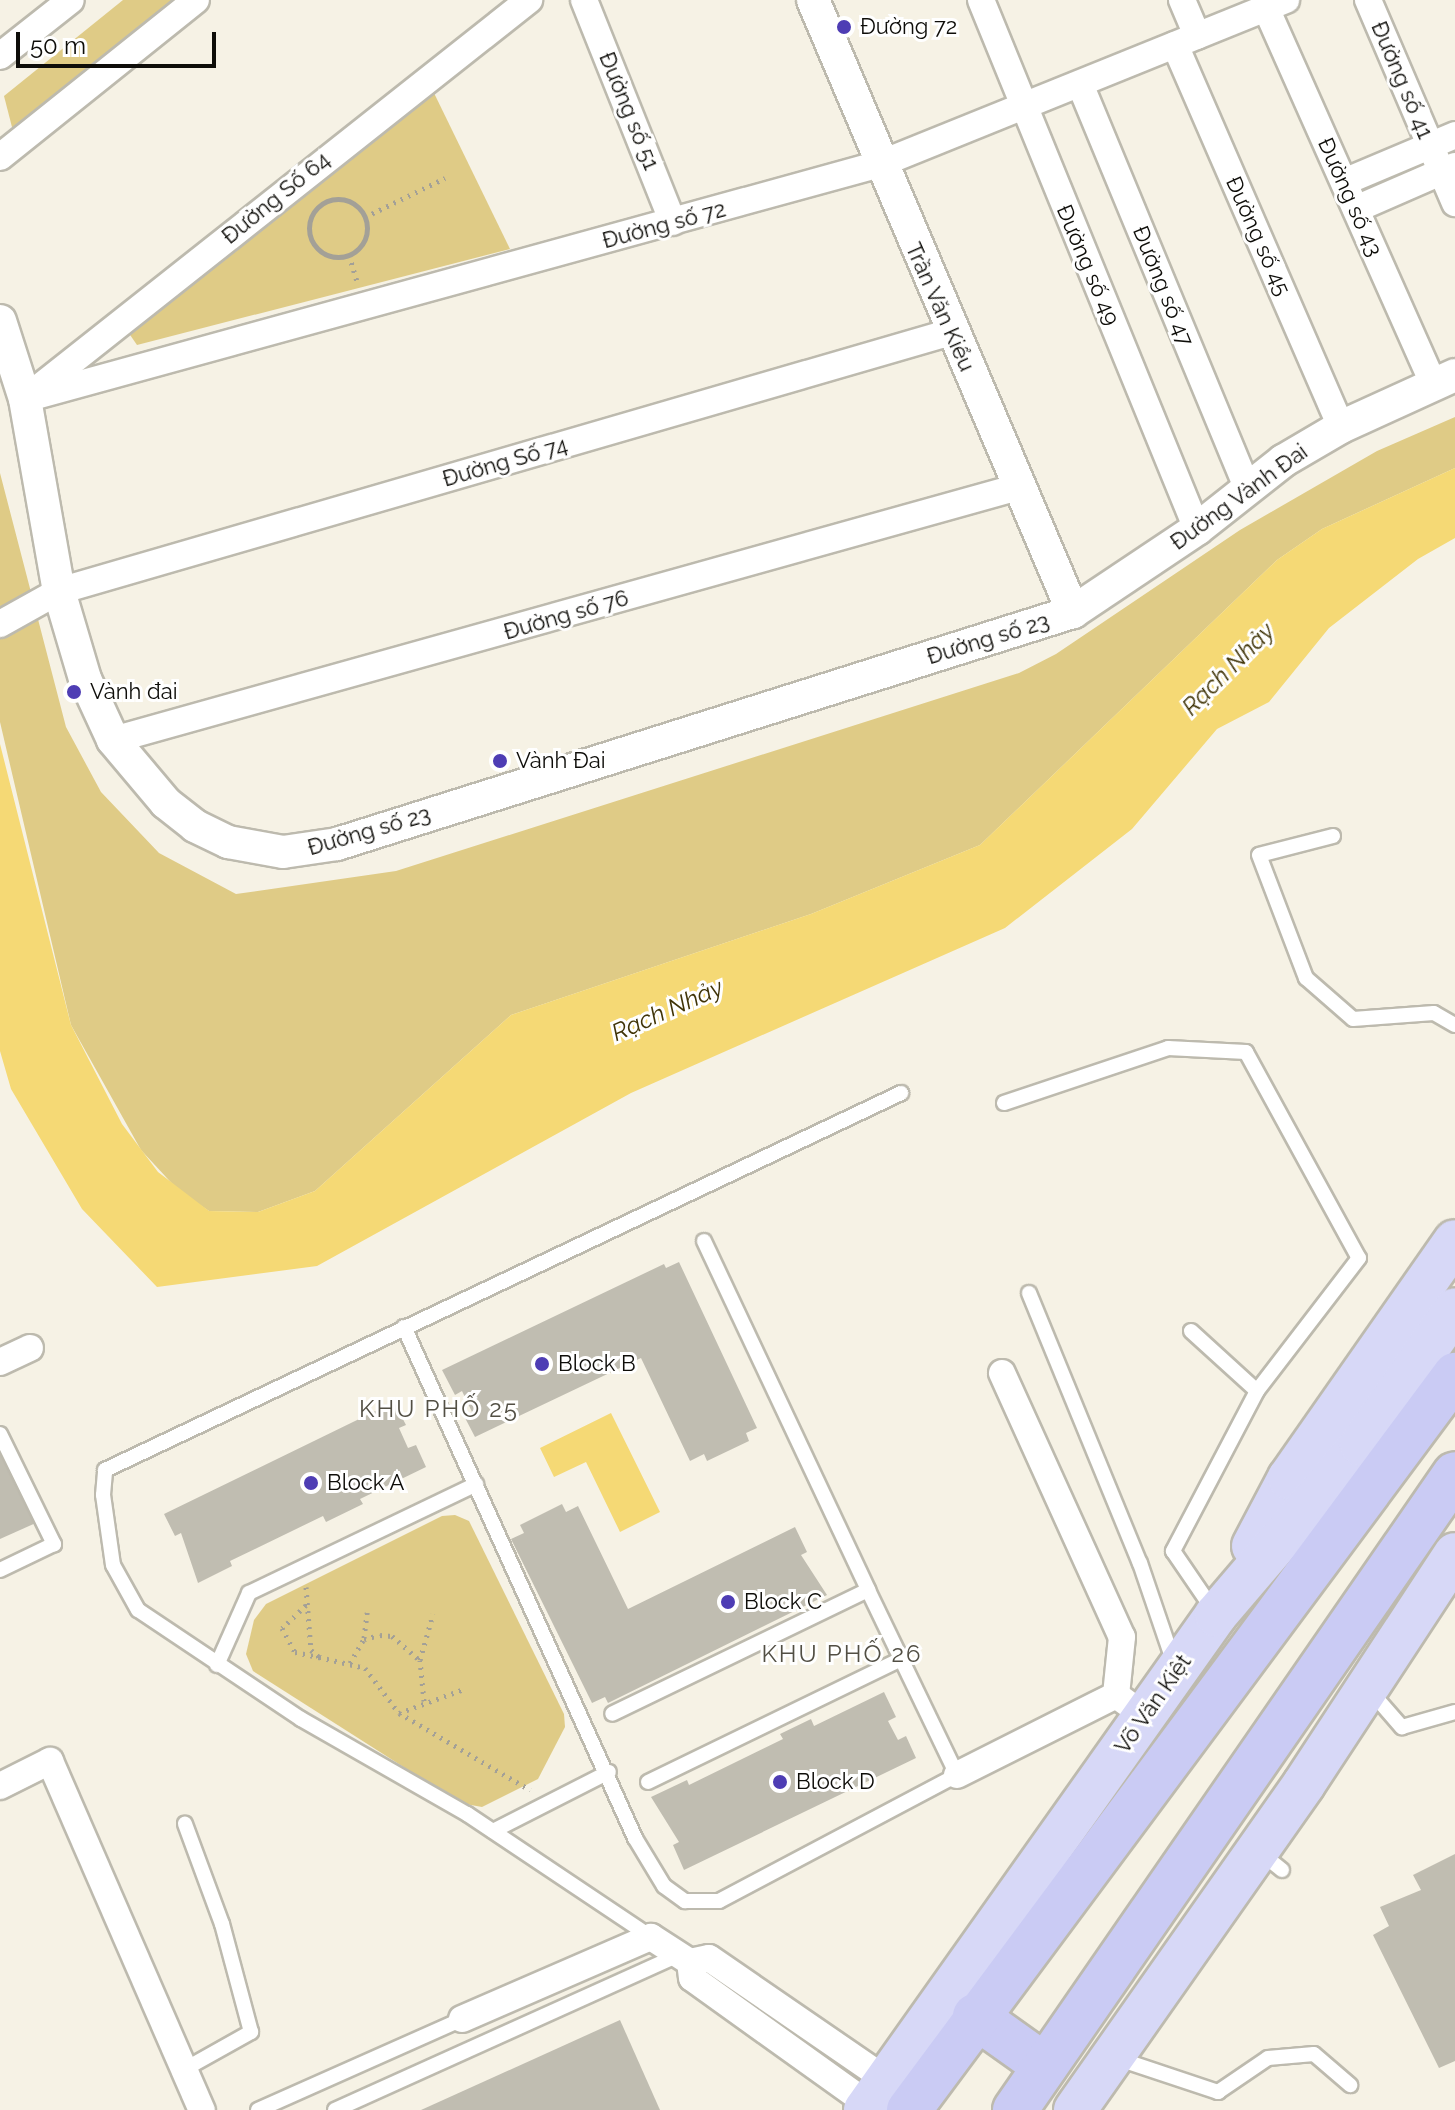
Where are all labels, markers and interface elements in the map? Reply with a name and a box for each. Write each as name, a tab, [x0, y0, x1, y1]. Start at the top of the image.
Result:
place label: Đường 72	[860, 14, 957, 40]
scale bar	[20, 16, 220, 66]
street label: Đường số 41	[1365, 17, 1439, 143]
marker: Đường 72	[835, 18, 853, 36]
text: 50 m	[30, 31, 86, 60]
street label: Đường số 51	[593, 48, 665, 174]
street label: Đường số 43	[1312, 134, 1388, 260]
street label: Đường Số 64	[217, 146, 335, 250]
street label: Đường số 45	[1220, 172, 1296, 300]
street label: Đường số 72	[599, 196, 729, 254]
street label: Đường số 49	[1051, 201, 1125, 329]
street label: Đường số 47	[1127, 222, 1199, 350]
street label: Trần Văn Kiểu	[900, 238, 980, 376]
street label: Đường Số 74	[439, 432, 571, 492]
street label: Đường Vành Đai	[1165, 438, 1313, 556]
street label: Đường số 76	[501, 585, 631, 645]
street label: Đường số 23	[924, 608, 1052, 670]
water label: Rạch Nhảy	[1176, 617, 1280, 721]
place label: Vành đai	[90, 679, 178, 705]
marker: Vành đai	[65, 683, 83, 701]
place label: Vành Đai	[516, 748, 606, 774]
marker: Vành Đai	[491, 752, 509, 770]
street label: Đường số 23	[305, 801, 433, 861]
water label: Rạch Nhảy	[607, 973, 727, 1047]
place label: Block B	[558, 1351, 636, 1377]
marker: Block B	[533, 1355, 551, 1373]
district label: KHU PHỐ 25	[359, 1395, 519, 1423]
place label: Block A	[327, 1470, 405, 1496]
marker: Block A	[302, 1474, 320, 1492]
place label: Block C	[744, 1589, 822, 1615]
marker: Block C	[719, 1593, 737, 1611]
district label: KHU PHỐ 26	[761, 1640, 923, 1668]
street label: Võ Văn Kiệt	[1109, 1649, 1197, 1759]
place label: Block D	[796, 1769, 875, 1795]
marker: Block D	[771, 1773, 789, 1791]

